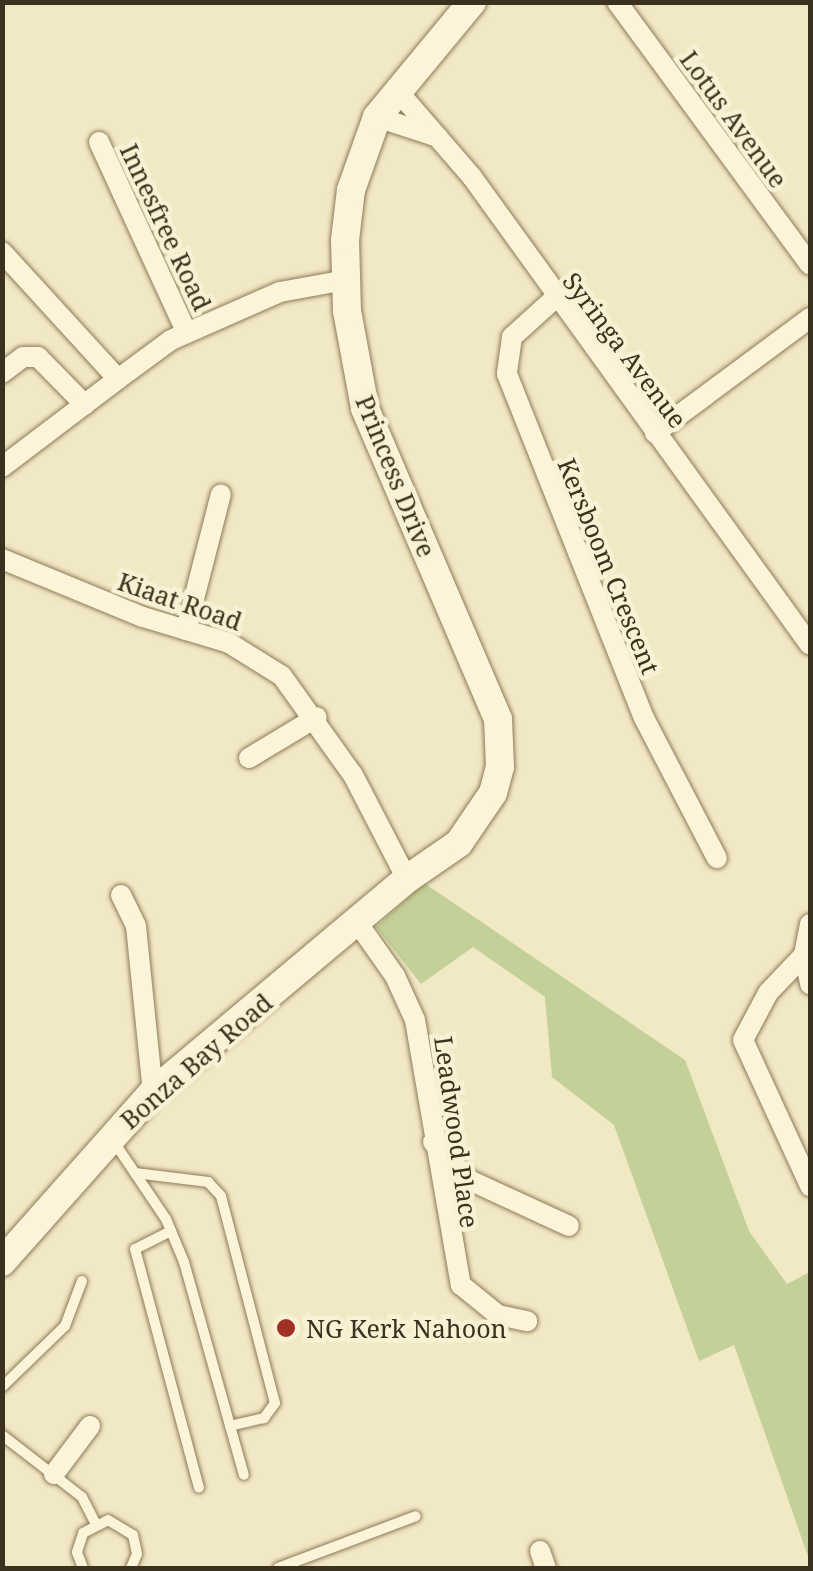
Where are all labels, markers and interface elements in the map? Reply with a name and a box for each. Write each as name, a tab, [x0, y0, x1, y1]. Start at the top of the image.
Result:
street label: Lotus Avenue	[674, 45, 794, 193]
street label: Innesfree Road	[114, 139, 218, 315]
street label: Syringa Avenue	[557, 267, 693, 433]
street label: Princess Drive	[350, 391, 442, 561]
street label: Kersboom Crescent	[552, 454, 666, 678]
street label: Kiaat Road	[114, 566, 246, 636]
street label: Bonza Bay Road	[114, 987, 278, 1135]
street label: Leadwood Place	[429, 1034, 485, 1230]
place label: NG Kerk Nahoon	[306, 1313, 507, 1343]
marker: NG Kerk Nahoon	[275, 1317, 297, 1339]

